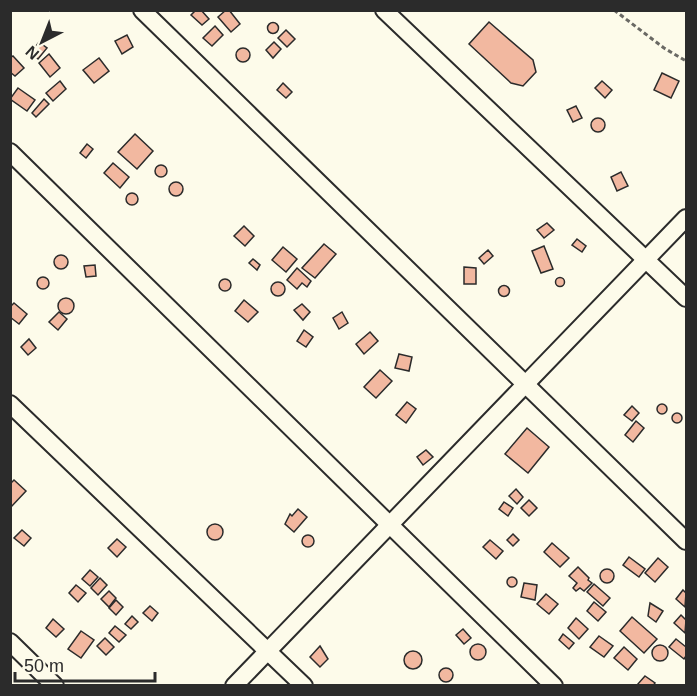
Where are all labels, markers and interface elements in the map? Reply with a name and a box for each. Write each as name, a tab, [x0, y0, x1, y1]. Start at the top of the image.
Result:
north arrow	[12, 12, 72, 72]
text: N	[22, 43, 42, 63]
scale bar	[15, 645, 154, 683]
text: 50 m	[24, 656, 64, 676]

